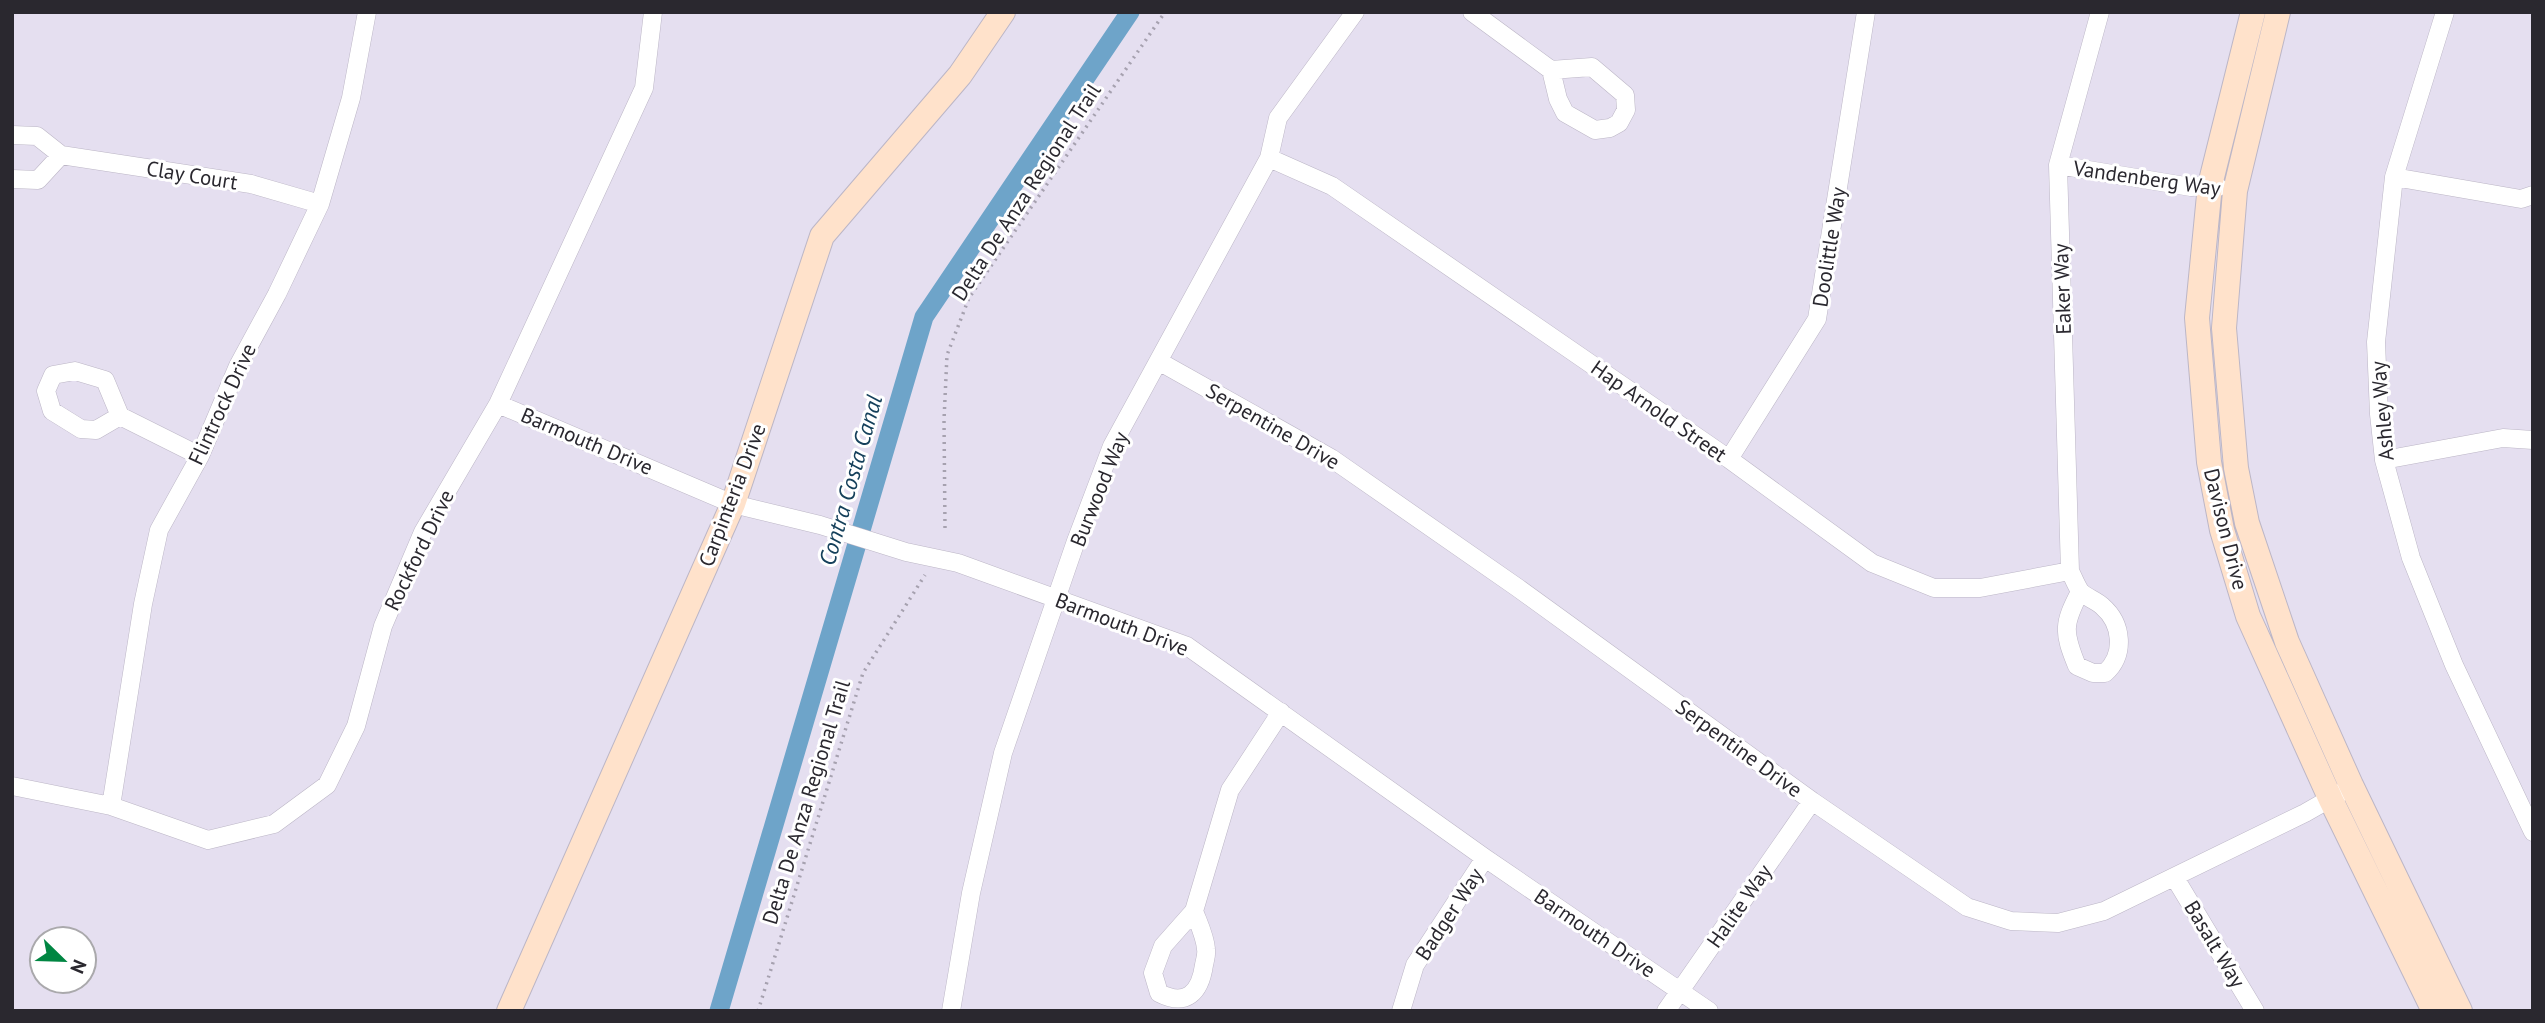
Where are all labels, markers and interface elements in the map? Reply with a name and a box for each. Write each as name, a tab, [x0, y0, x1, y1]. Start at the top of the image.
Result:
street label: Delta De Anza Regional Trail	[945, 78, 1107, 306]
street label: Clay Court	[145, 154, 239, 196]
street label: Vandenberg Way	[2071, 154, 2223, 202]
street label: Doolittle Way	[1806, 185, 1852, 309]
street label: Eaker Way	[2047, 243, 2077, 335]
street label: Flintrock Drive	[182, 339, 262, 469]
street label: Hap Arnold Street	[1586, 354, 1732, 468]
street label: Ashley Way	[2364, 360, 2400, 462]
street label: Serpentine Drive	[1201, 377, 1345, 475]
water label: Contra Costa Canal	[812, 391, 888, 569]
street label: Barmouth Drive	[517, 401, 657, 481]
street label: Carpinteria Drive	[692, 420, 772, 570]
street label: Burwood Way	[1064, 427, 1134, 550]
street label: Davison Drive	[2198, 465, 2254, 593]
street label: Rockford Drive	[378, 485, 460, 615]
street label: Barmouth Drive	[1051, 586, 1193, 662]
street label: Delta De Anza Regional Trail	[756, 677, 856, 927]
street label: Serpentine Drive	[1670, 693, 1808, 803]
street label: Halite Way	[1700, 859, 1778, 953]
street label: Badger Way	[1409, 862, 1489, 965]
street label: Barmouth Drive	[1529, 882, 1661, 984]
street label: Basalt Way	[2178, 895, 2252, 993]
north arrow	[28, 925, 98, 995]
text: N	[65, 956, 92, 977]

